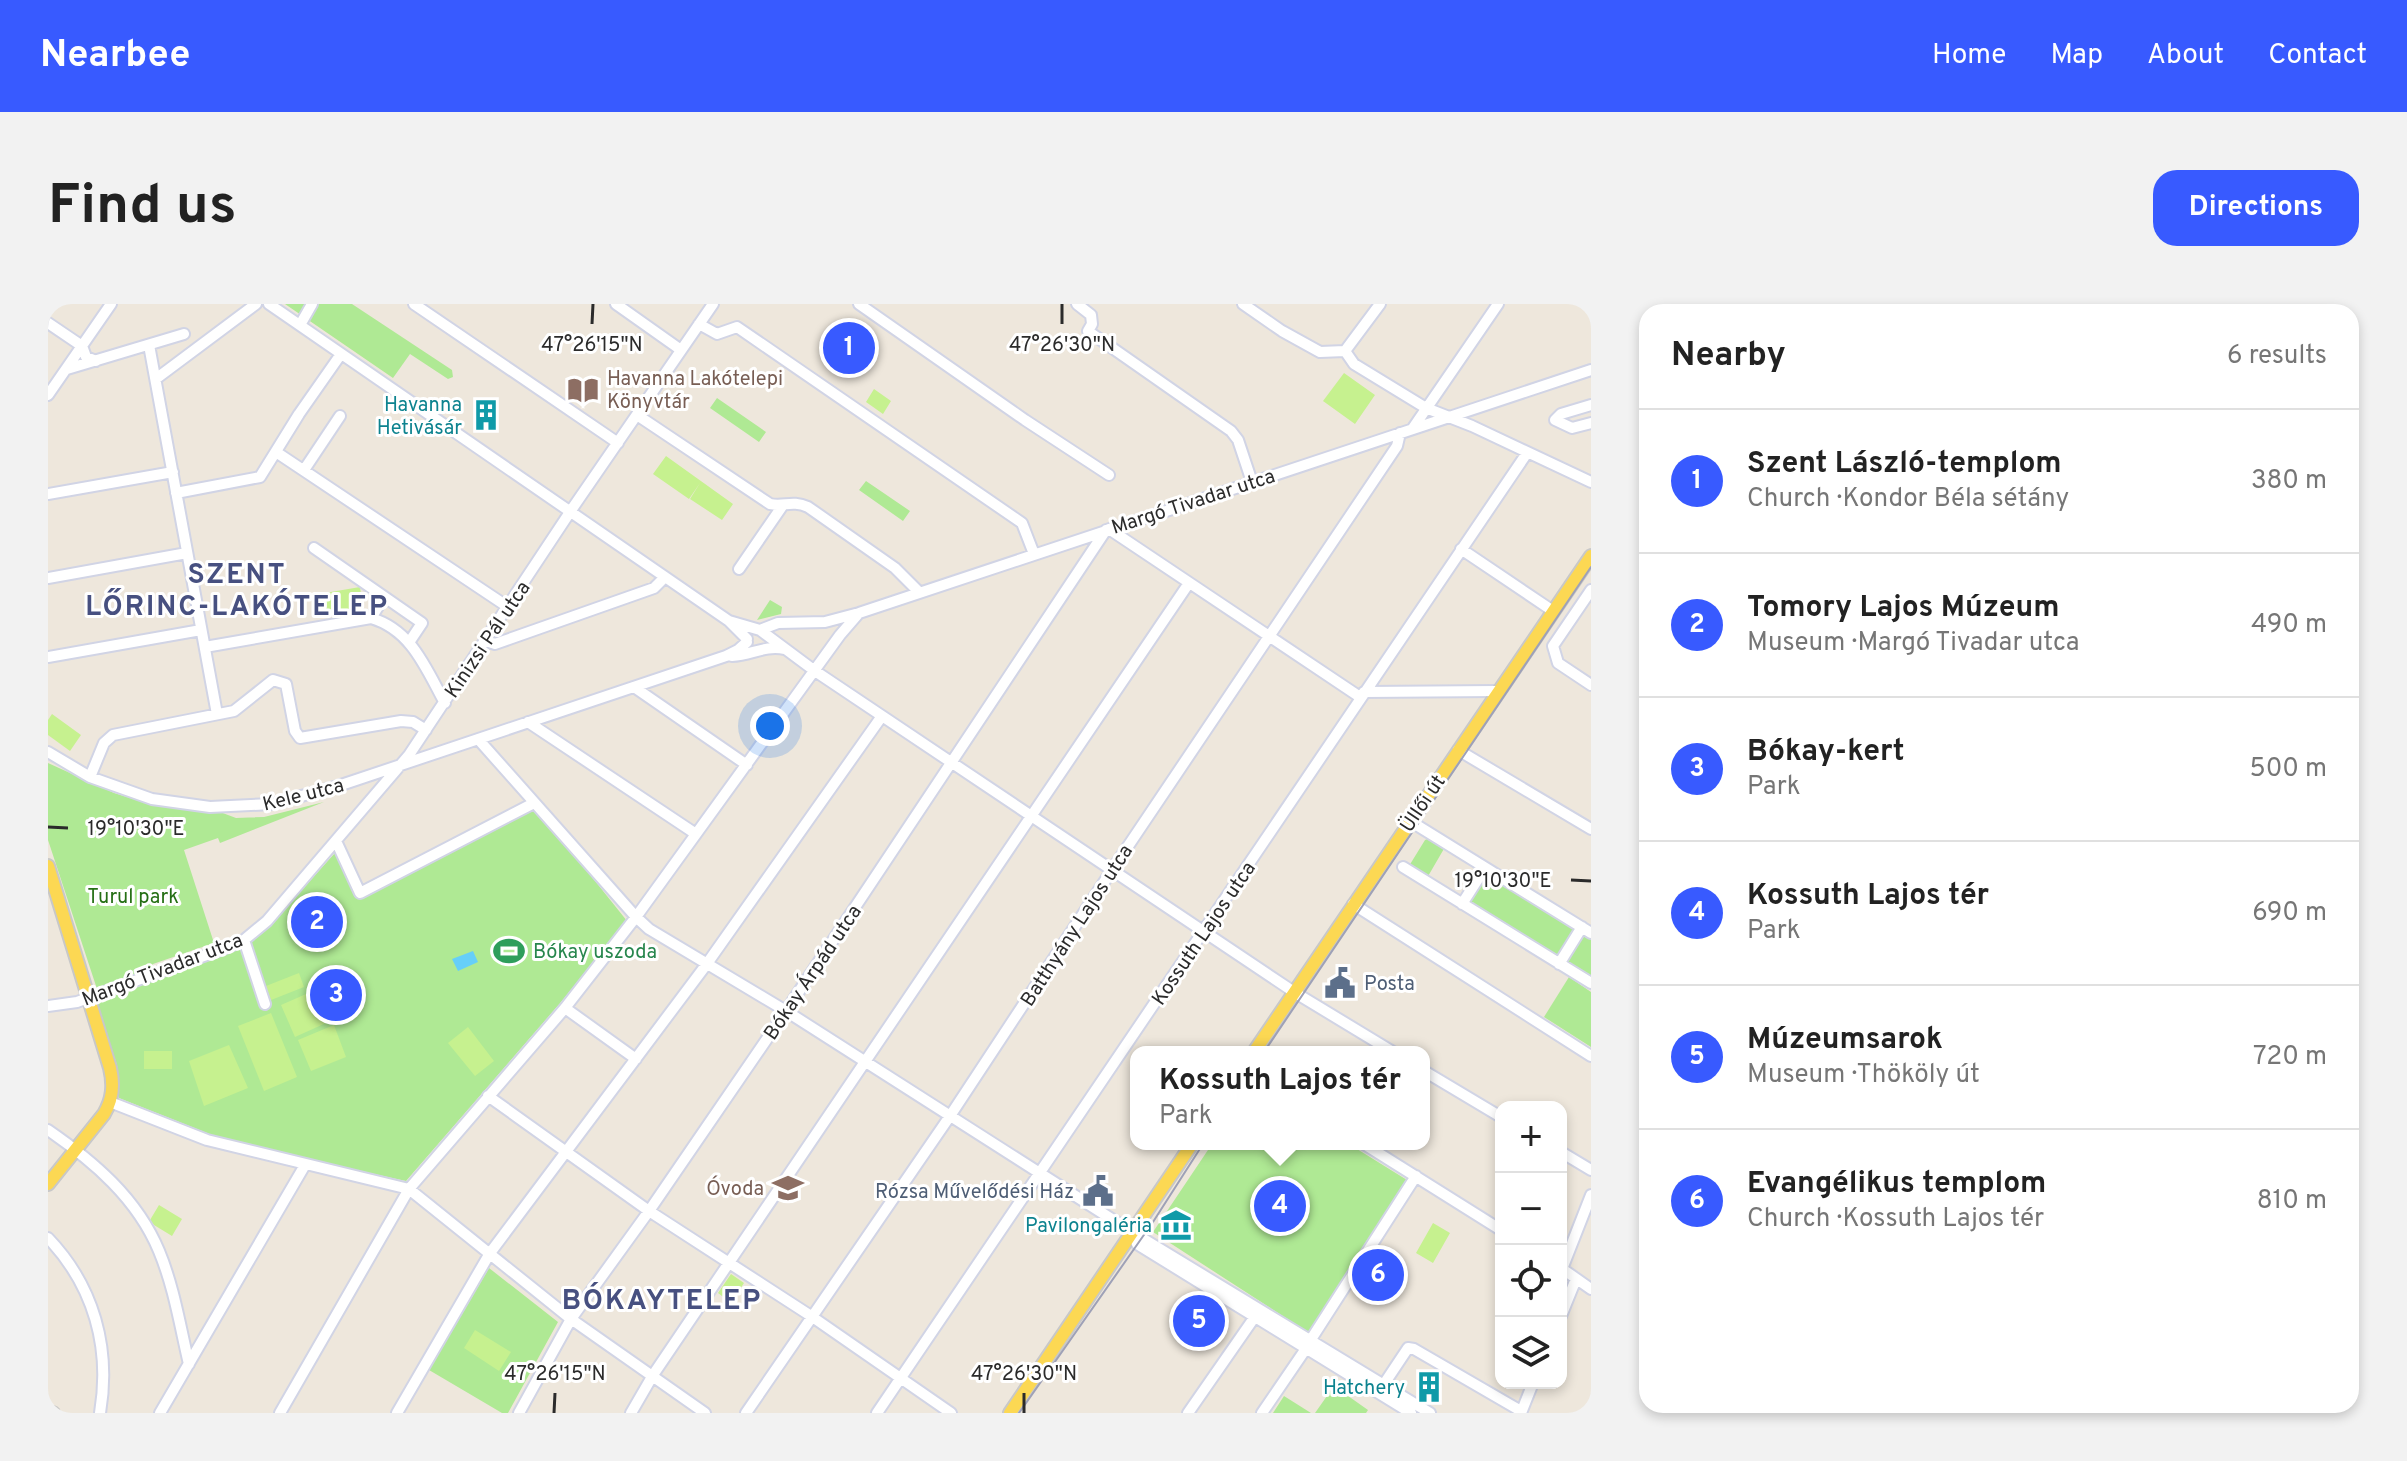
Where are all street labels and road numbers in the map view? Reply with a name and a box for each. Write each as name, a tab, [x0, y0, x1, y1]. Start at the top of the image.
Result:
street label: Margó Tivadar utca	[1108, 464, 1279, 542]
street label: Kinizsi Pál utca	[440, 577, 537, 704]
street label: Üllői út	[1394, 770, 1452, 838]
street label: Kele utca	[260, 773, 347, 819]
street label: Batthyány Lajos utca	[1016, 840, 1140, 1012]
street label: Kossuth Lajos utca	[1147, 857, 1262, 1011]
street label: Bókay Árpád utca	[757, 899, 868, 1046]
street label: Margó Tivadar utca	[78, 928, 247, 1014]

